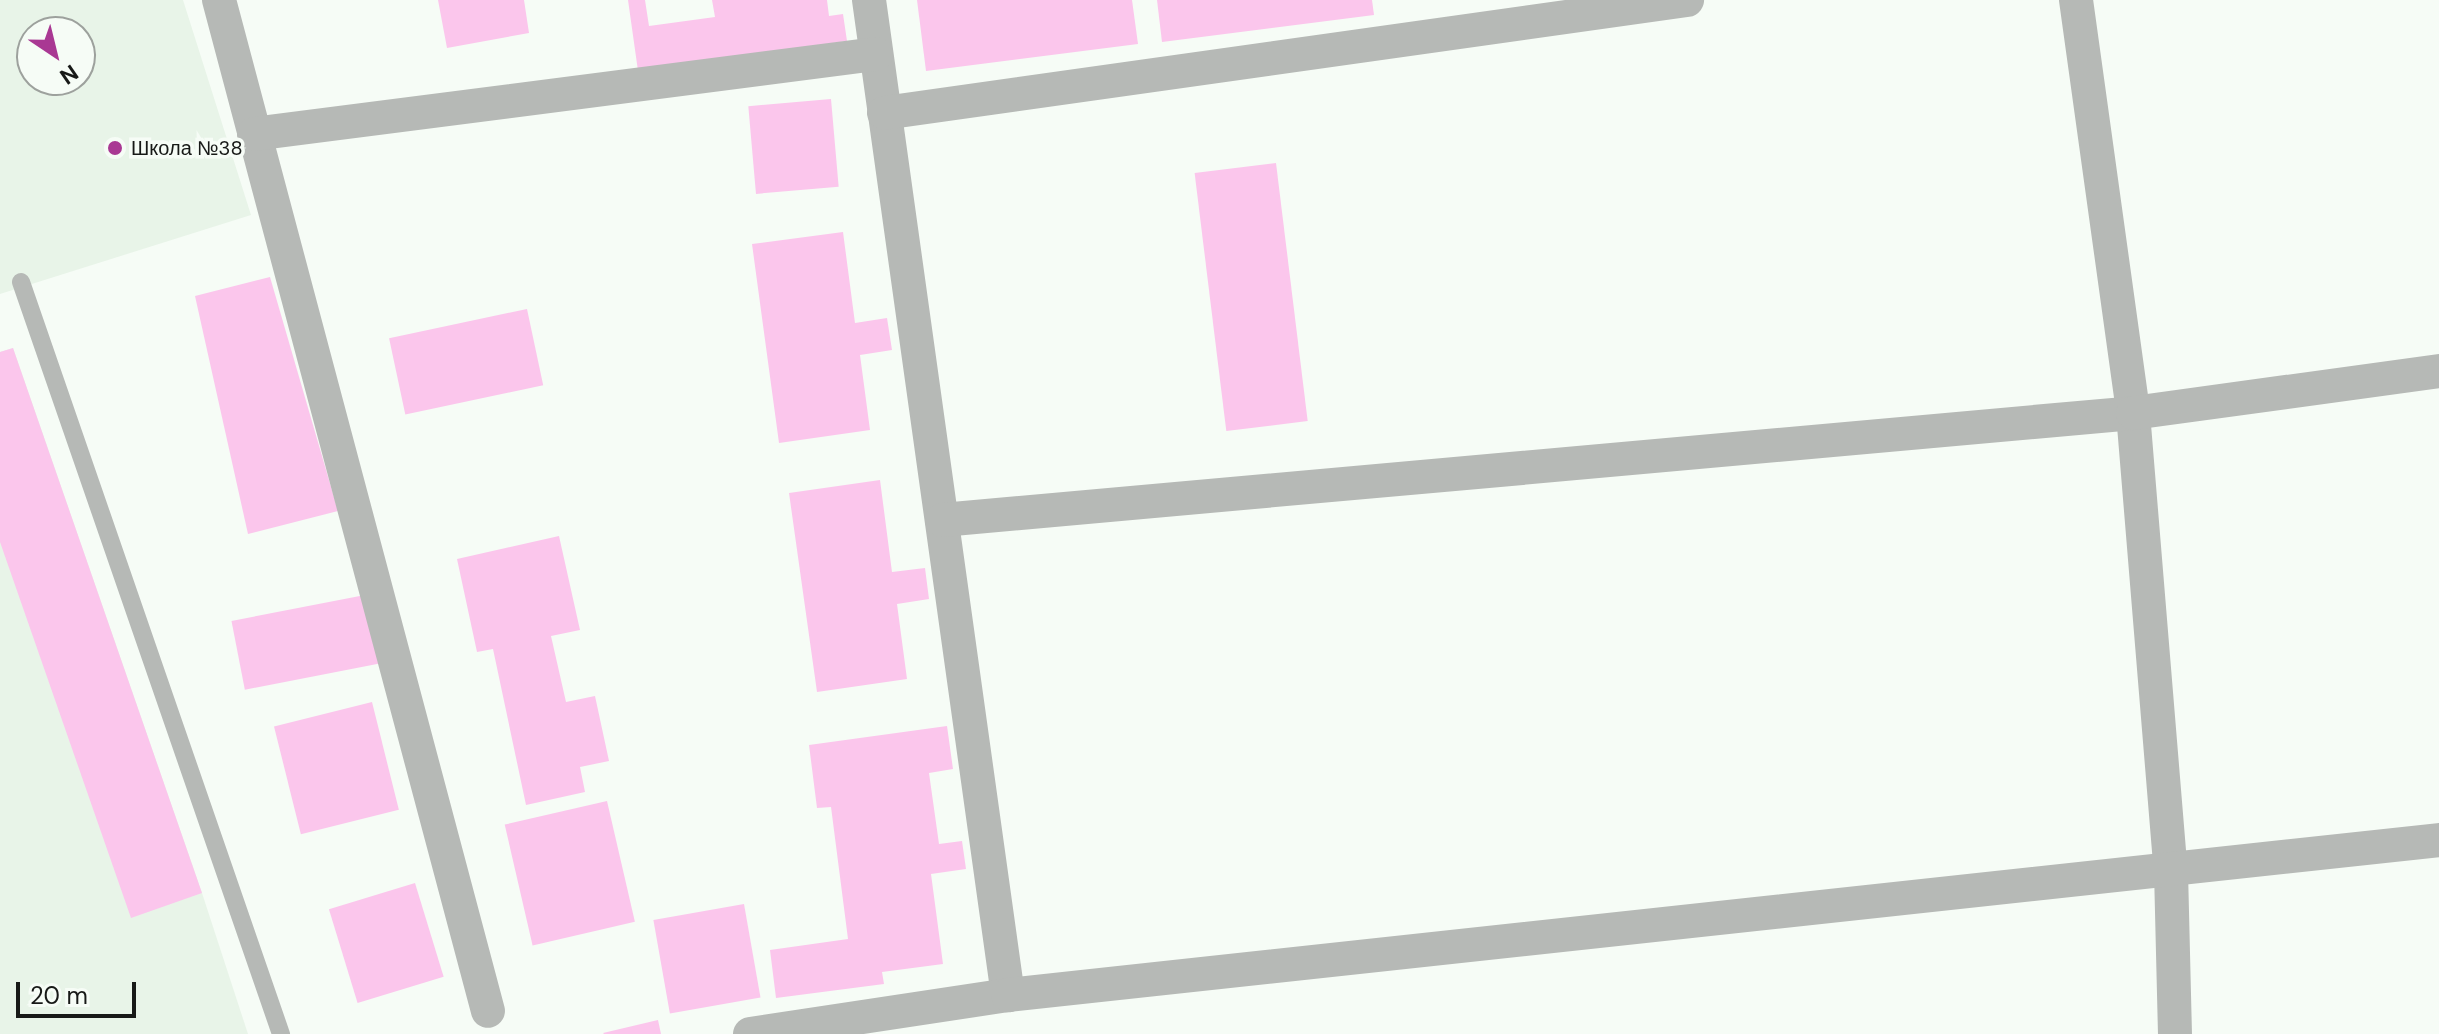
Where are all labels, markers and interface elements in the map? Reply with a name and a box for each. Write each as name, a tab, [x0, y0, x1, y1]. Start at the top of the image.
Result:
north arrow	[16, 16, 96, 96]
text: N	[54, 58, 84, 91]
place label: Школа №38	[131, 136, 243, 160]
marker: Школа №38	[106, 139, 124, 157]
scale bar	[20, 966, 140, 1016]
text: 20 m	[30, 980, 88, 1011]

